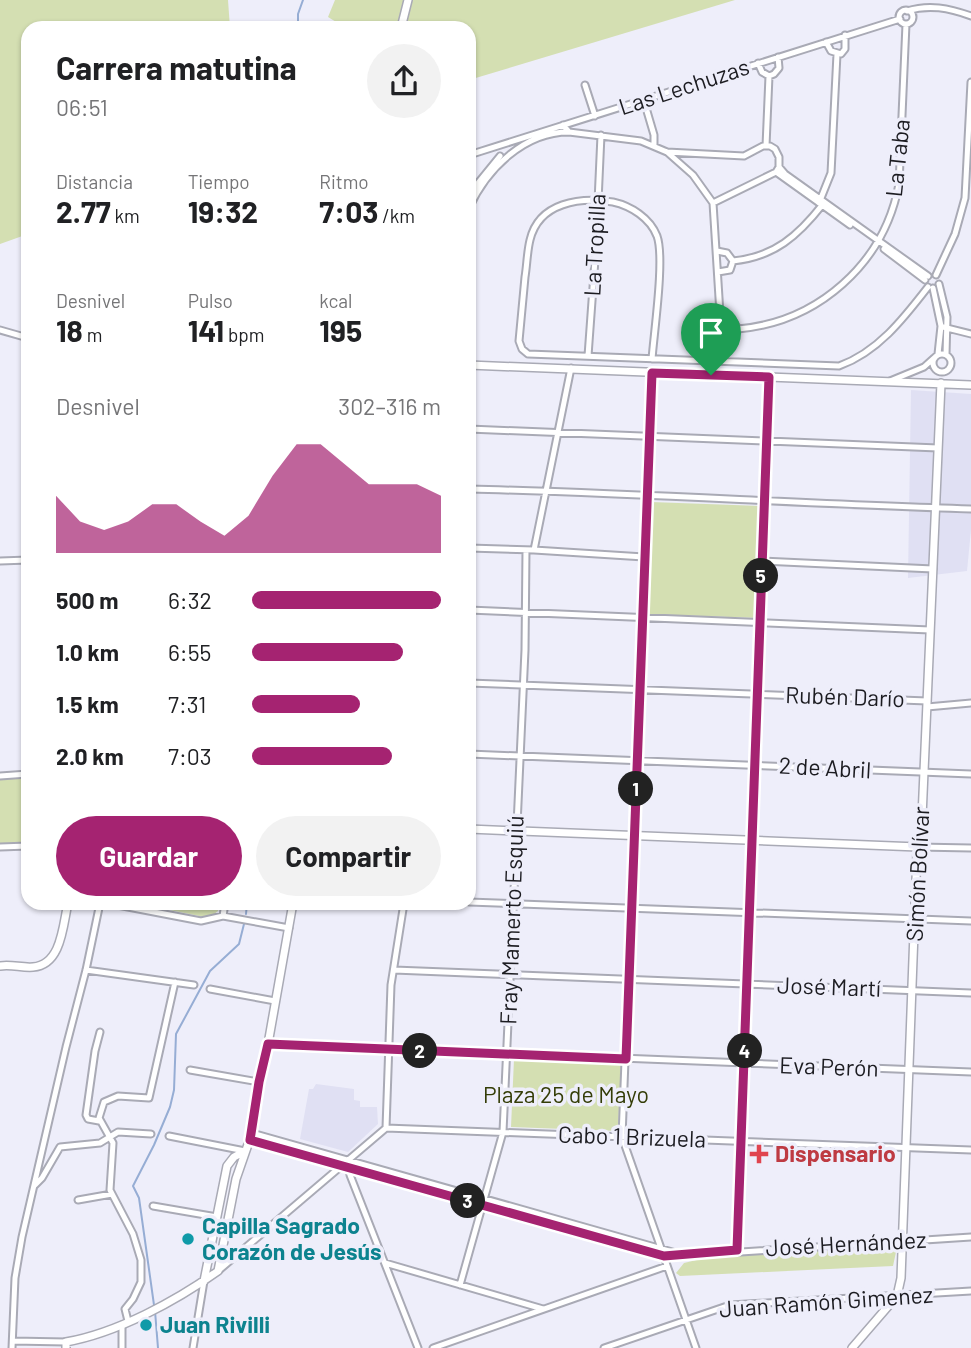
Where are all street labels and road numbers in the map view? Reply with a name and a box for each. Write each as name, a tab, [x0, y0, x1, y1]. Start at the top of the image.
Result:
street label: Las Lechuzas	[615, 52, 752, 120]
street label: La Taba	[879, 118, 915, 198]
street label: La Tropilla	[577, 193, 611, 297]
street label: Rubén Darío	[785, 680, 905, 712]
street label: 2 de Abril	[778, 751, 872, 783]
street label: Simón Bolívar	[899, 805, 935, 942]
street label: Fray Mamerto Esquiú	[493, 815, 529, 1025]
street label: José Martí	[777, 970, 882, 1002]
street label: Eva Perón	[779, 1050, 879, 1082]
street label: Cabo 1 Brizuela	[557, 1119, 707, 1153]
street label: José Hernández	[765, 1225, 927, 1261]
street label: Juan Ramón Gimenez	[718, 1280, 934, 1322]

